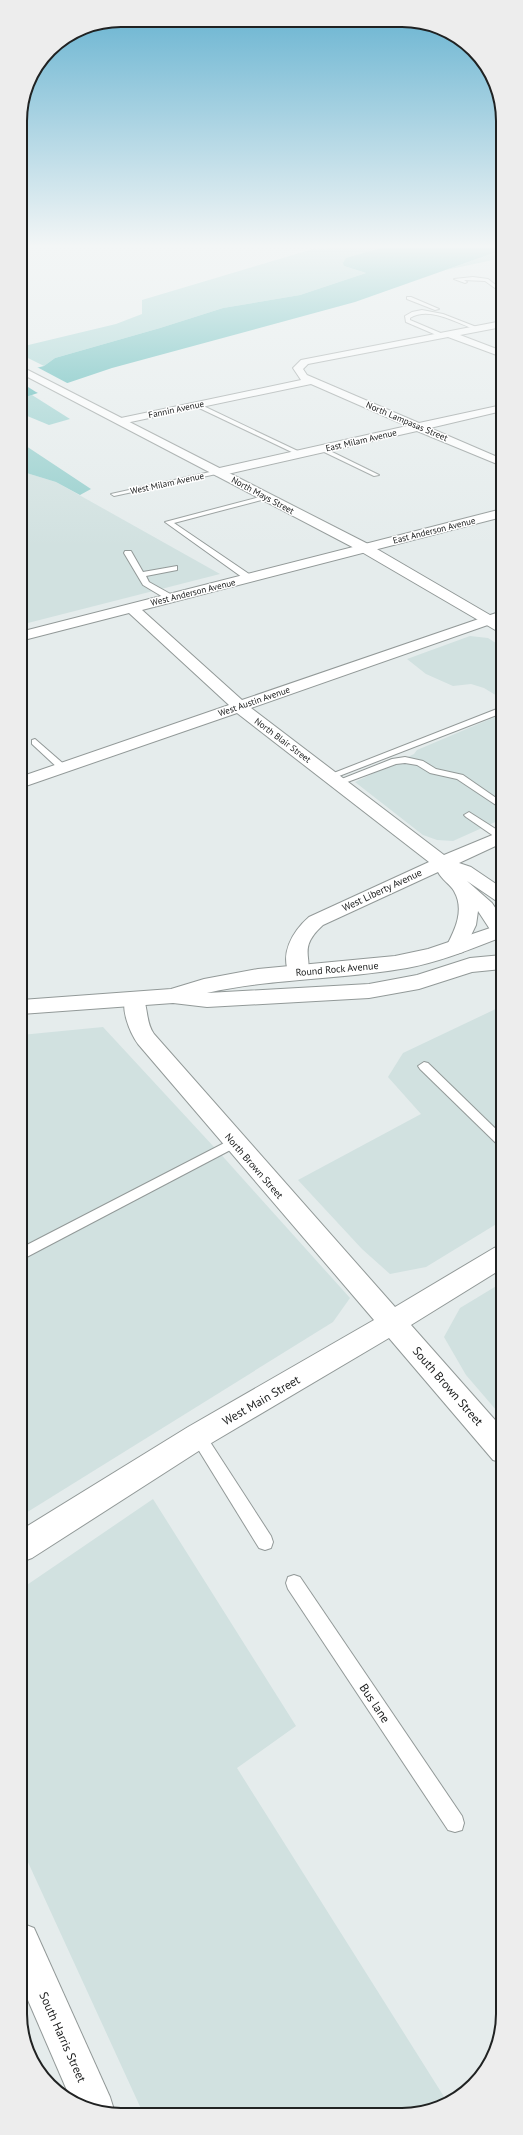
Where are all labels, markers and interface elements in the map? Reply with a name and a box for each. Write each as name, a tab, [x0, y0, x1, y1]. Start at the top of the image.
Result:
street label: Fannin Avenue	[147, 398, 205, 420]
street label: North Lampasas Street	[365, 399, 449, 443]
street label: East Milam Avenue	[324, 426, 398, 454]
street label: West Milam Avenue	[129, 470, 205, 496]
street label: North Mays Street	[230, 474, 296, 516]
street label: East Anderson Avenue	[392, 514, 477, 546]
street label: West Anderson Avenue	[149, 576, 237, 608]
street label: West Austin Avenue	[217, 683, 292, 718]
street label: North Blair Street	[253, 715, 313, 765]
street label: West Liberty Avenue	[340, 866, 424, 914]
street label: Round Rock Avenue	[295, 959, 379, 979]
street label: North Brown Street	[222, 1130, 286, 1202]
street label: South Brown Street	[410, 1343, 486, 1429]
street label: West Main Street	[220, 1372, 302, 1428]
street label: Bus lane	[357, 1681, 393, 1725]
street label: South Harris Street	[36, 1989, 90, 2085]

